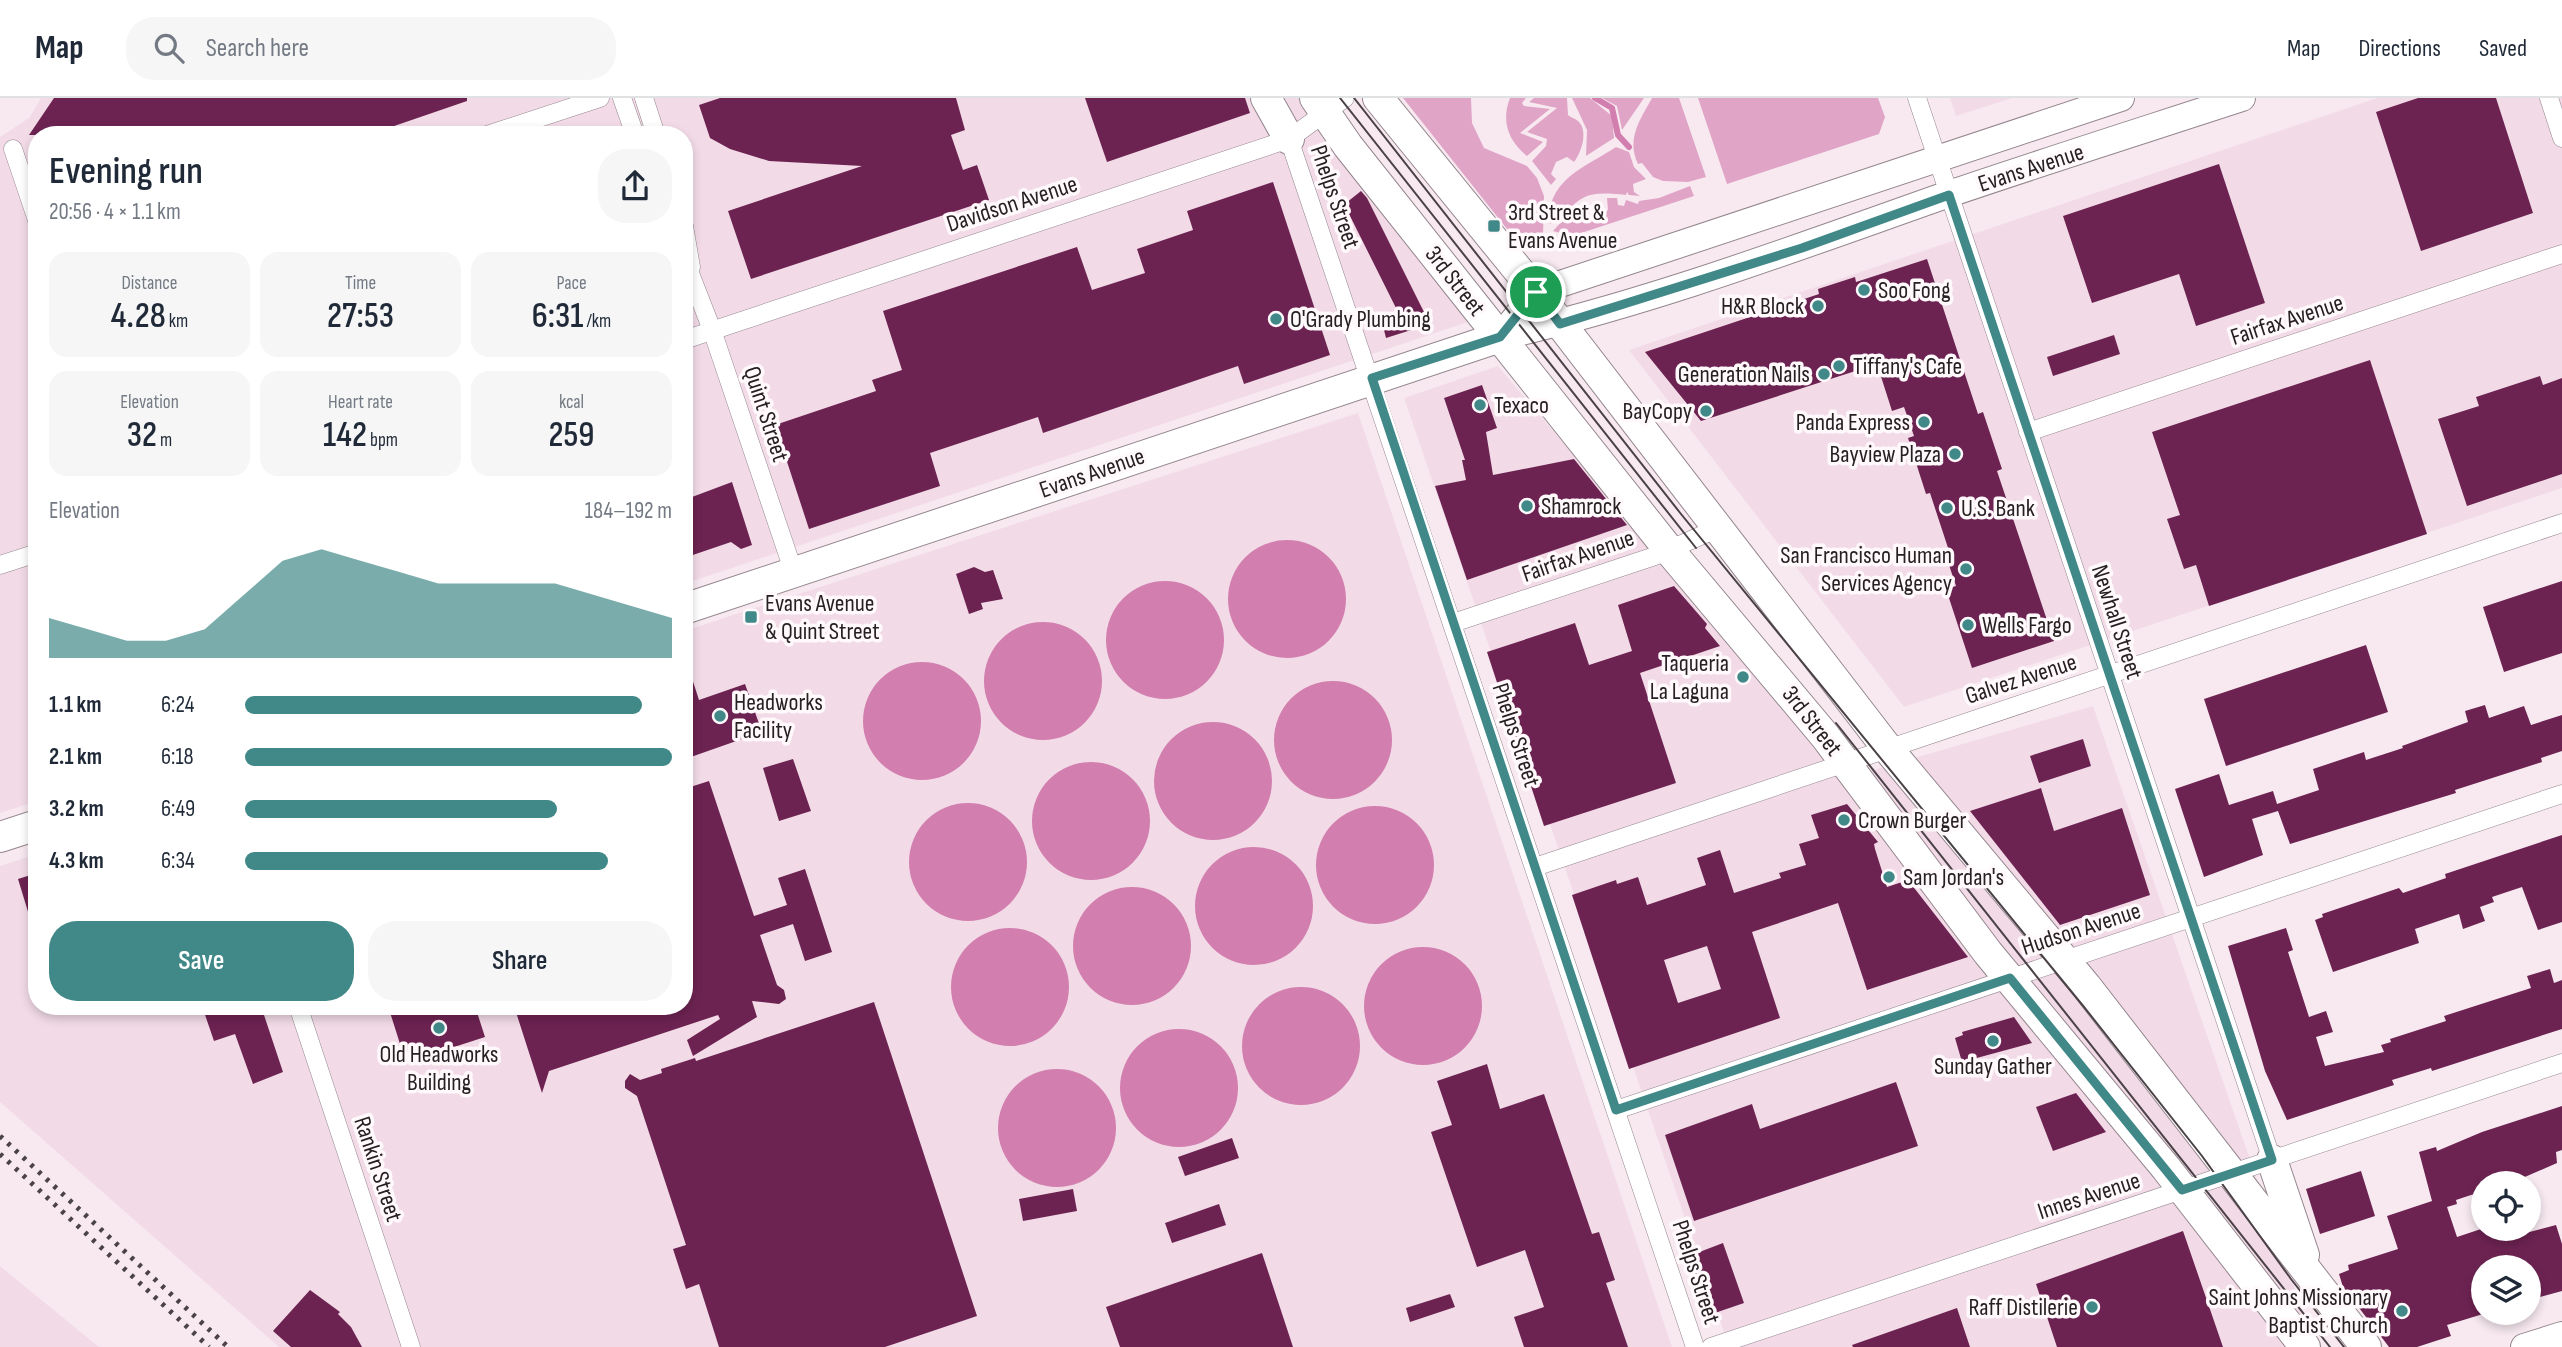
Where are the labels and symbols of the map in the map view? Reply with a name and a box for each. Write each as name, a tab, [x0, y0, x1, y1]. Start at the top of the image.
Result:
street label: Evans Avenue	[1974, 137, 2088, 199]
street label: Phelps Street	[1304, 141, 1366, 253]
street label: Davidson Avenue	[943, 169, 1081, 239]
place label: 3rd Street & Evans Avenue	[1508, 198, 1617, 255]
marker: 3rd Street & Evans Avenue	[1486, 218, 1502, 234]
street label: 3rd Street	[1419, 240, 1491, 322]
pin	[1506, 262, 1566, 322]
place label: Soo Fong	[1878, 276, 1951, 305]
marker: Soo Fong	[1856, 282, 1872, 298]
street label: Fairfax Avenue	[2227, 288, 2347, 352]
place label: H&R Block	[1721, 292, 1804, 321]
marker: H&R Block	[1810, 298, 1826, 314]
place label: O'Grady Plumbing	[1290, 305, 1431, 334]
marker: O'Grady Plumbing	[1268, 311, 1284, 327]
place label: Tiffany's Cafe	[1853, 352, 1962, 381]
marker: Tiffany's Cafe	[1831, 358, 1847, 374]
place label: Generation Nails	[1678, 360, 1810, 389]
street label: Quint Street	[737, 363, 795, 465]
marker: Generation Nails	[1816, 366, 1832, 382]
place label: Texaco	[1494, 391, 1549, 420]
marker: Texaco	[1472, 397, 1488, 413]
place label: BayCopy	[1623, 397, 1692, 426]
marker: BayCopy	[1698, 403, 1714, 419]
place label: Panda Express	[1796, 408, 1910, 437]
marker: Panda Express	[1916, 414, 1932, 430]
place label: Bayview Plaza	[1830, 440, 1941, 469]
street label: Evans Avenue	[1036, 441, 1148, 505]
marker: Bayview Plaza	[1947, 446, 1963, 462]
place label: Shamrock	[1541, 492, 1621, 521]
place label: U.S. Bank	[1961, 494, 2035, 523]
marker: Shamrock	[1519, 498, 1535, 514]
marker: U.S. Bank	[1939, 500, 1955, 516]
street label: Fairfax Avenue	[1518, 523, 1638, 589]
place label: San Francisco Human Services Agency	[1780, 541, 1952, 598]
marker: San Francisco Human Services Agency	[1958, 561, 1974, 577]
street label: Newhall Street	[2085, 561, 2149, 683]
place label: Evans Avenue & Quint Street	[765, 589, 879, 646]
marker: Evans Avenue & Quint Street	[743, 609, 759, 625]
place label: Wells Fargo	[1982, 611, 2072, 640]
marker: Wells Fargo	[1960, 617, 1976, 633]
street label: Galvez Avenue	[1962, 647, 2080, 711]
place label: Taqueria La Laguna	[1650, 649, 1729, 706]
marker: Taqueria La Laguna	[1735, 669, 1751, 685]
street label: Phelps Street	[1486, 679, 1546, 791]
street label: 3rd Street	[1776, 680, 1848, 762]
place label: Headworks Facility	[734, 688, 823, 745]
marker: Headworks Facility	[712, 708, 728, 724]
place label: Crown Burger	[1858, 806, 1967, 835]
marker: Crown Burger	[1836, 812, 1852, 828]
place label: Sam Jordan's	[1903, 863, 2004, 892]
marker: Sam Jordan's	[1881, 869, 1897, 885]
street label: Hudson Avenue	[2018, 896, 2144, 962]
marker: Old Headworks Building	[431, 1020, 447, 1036]
marker: Sunday Gather	[1985, 1033, 2001, 1049]
place label: Old Headworks Building	[380, 1040, 498, 1097]
place label: Sunday Gather	[1934, 1052, 2052, 1081]
street label: Rankin Street	[347, 1113, 409, 1225]
street label: Innes Avenue	[2034, 1166, 2144, 1226]
street label: Phelps Street	[1666, 1216, 1726, 1328]
place label: Saint Johns Missionary Baptist Church	[2209, 1283, 2388, 1340]
place label: Raff Distilerie	[1969, 1293, 2078, 1322]
marker: Raff Distilerie	[2084, 1299, 2100, 1315]
marker: Saint Johns Missionary Baptist Church	[2394, 1303, 2410, 1319]

